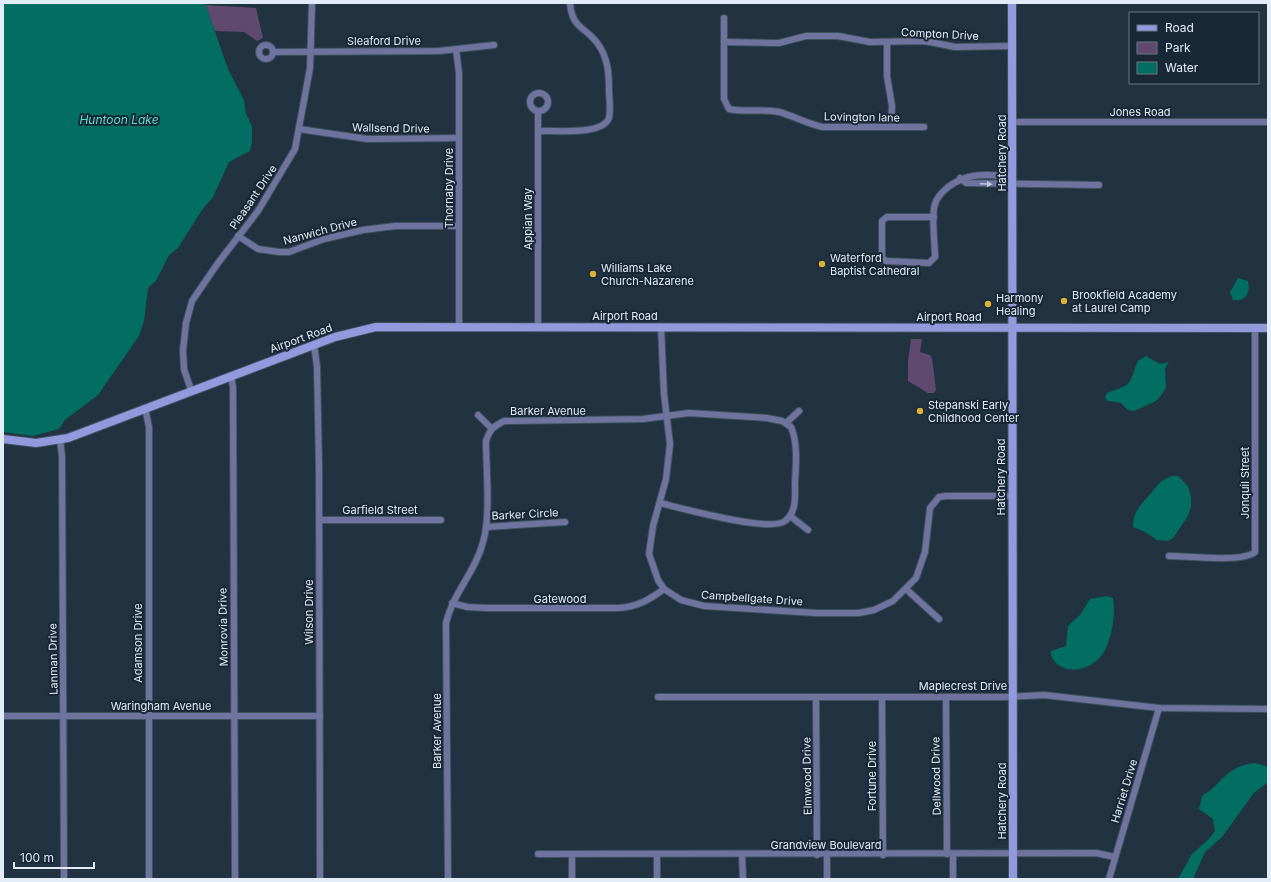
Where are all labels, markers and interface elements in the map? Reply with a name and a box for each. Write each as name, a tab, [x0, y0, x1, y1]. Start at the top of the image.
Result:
legend	[1129, 12, 1259, 84]
text: Road	[1165, 20, 1194, 35]
street label: Compton Drive	[901, 25, 979, 43]
street label: Sleaford Drive	[347, 34, 421, 48]
text: Park	[1165, 40, 1191, 55]
text: Water	[1165, 60, 1199, 75]
street label: Jones Road	[1109, 105, 1171, 119]
street label: Lovington lane	[824, 109, 900, 125]
water label: Huntoon Lake	[79, 112, 159, 127]
street label: Hatchery Road	[995, 114, 1009, 192]
street label: Wallsend Drive	[352, 120, 430, 136]
street label: Thornaby Drive	[442, 148, 456, 228]
street label: Pleasant Drive	[226, 162, 280, 232]
one-way arrow	[980, 181, 993, 187]
street label: Appian Way	[521, 188, 535, 250]
street label: Nanwich Drive	[282, 214, 358, 248]
place label: Waterford Baptist Cathedral	[830, 251, 919, 278]
marker: Waterford Baptist Cathedral	[817, 259, 827, 269]
place label: Williams Lake Church-Nazarene	[601, 261, 694, 288]
marker: Williams Lake Church-Nazarene	[588, 269, 598, 279]
place label: Brookfield Academy at Laurel Camp	[1072, 288, 1177, 315]
place label: Harmony Healing	[996, 291, 1043, 318]
marker: Brookfield Academy at Laurel Camp	[1059, 296, 1069, 306]
marker: Harmony Healing	[983, 299, 993, 309]
street label: Airport Road	[592, 309, 658, 323]
street label: Airport Road	[916, 310, 982, 324]
street label: Airport Road	[268, 320, 334, 356]
place label: Stepanski Early Childhood Center	[928, 398, 1019, 425]
street label: Barker Avenue	[510, 404, 586, 418]
marker: Stepanski Early Childhood Center	[915, 406, 925, 416]
street label: Hatchery Road	[994, 438, 1008, 516]
street label: Jonquil Street	[1238, 447, 1252, 519]
street label: Garfield Street	[342, 503, 418, 517]
street label: Barker Circle	[491, 505, 559, 523]
street label: Wilson Drive	[302, 579, 316, 645]
street label: Monrovia Drive	[215, 587, 231, 667]
street label: Campbellgate Drive	[700, 587, 804, 609]
street label: Gatewood	[534, 592, 586, 606]
street label: Adamson Drive	[131, 603, 145, 683]
street label: Lanman Drive	[45, 623, 61, 695]
street label: Maplecrest Drive	[919, 679, 1007, 693]
street label: Barker Avenue	[430, 693, 444, 769]
street label: Waringham Avenue	[111, 699, 211, 713]
street label: Dellwood Drive	[928, 736, 944, 816]
street label: Elmwood Drive	[799, 737, 815, 815]
street label: Fortune Drive	[865, 741, 879, 811]
street label: Harriet Drive	[1108, 757, 1140, 825]
street label: Hatchery Road	[995, 762, 1009, 840]
street label: Grandview Boulevard	[770, 838, 882, 852]
scale bar	[14, 844, 94, 870]
text: 100 m	[20, 850, 54, 865]

